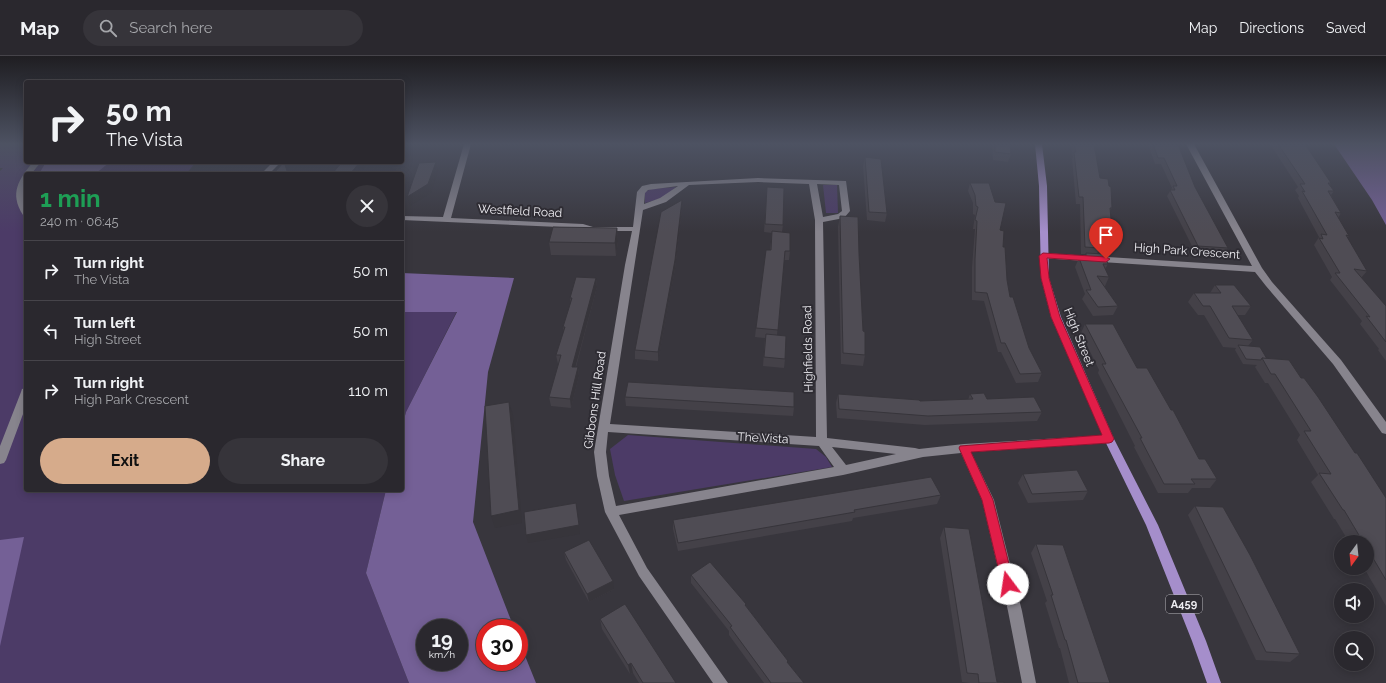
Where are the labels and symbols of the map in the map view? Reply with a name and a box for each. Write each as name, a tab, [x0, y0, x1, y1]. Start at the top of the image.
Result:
street label: Westfield Road	[478, 202, 562, 220]
pin	[1089, 218, 1123, 259]
street label: High Park Crescent	[1134, 240, 1240, 262]
street label: Highfields Road	[800, 305, 816, 393]
street label: High Street	[1061, 306, 1097, 368]
street label: Gibbons Hill Road	[581, 350, 609, 450]
street label: The Vista	[737, 430, 789, 446]
north arrow	[1334, 535, 1374, 575]
position arrow	[987, 563, 1029, 605]
road number: A459	[1166, 595, 1202, 613]
speed limit sign: 30	[476, 619, 528, 671]

